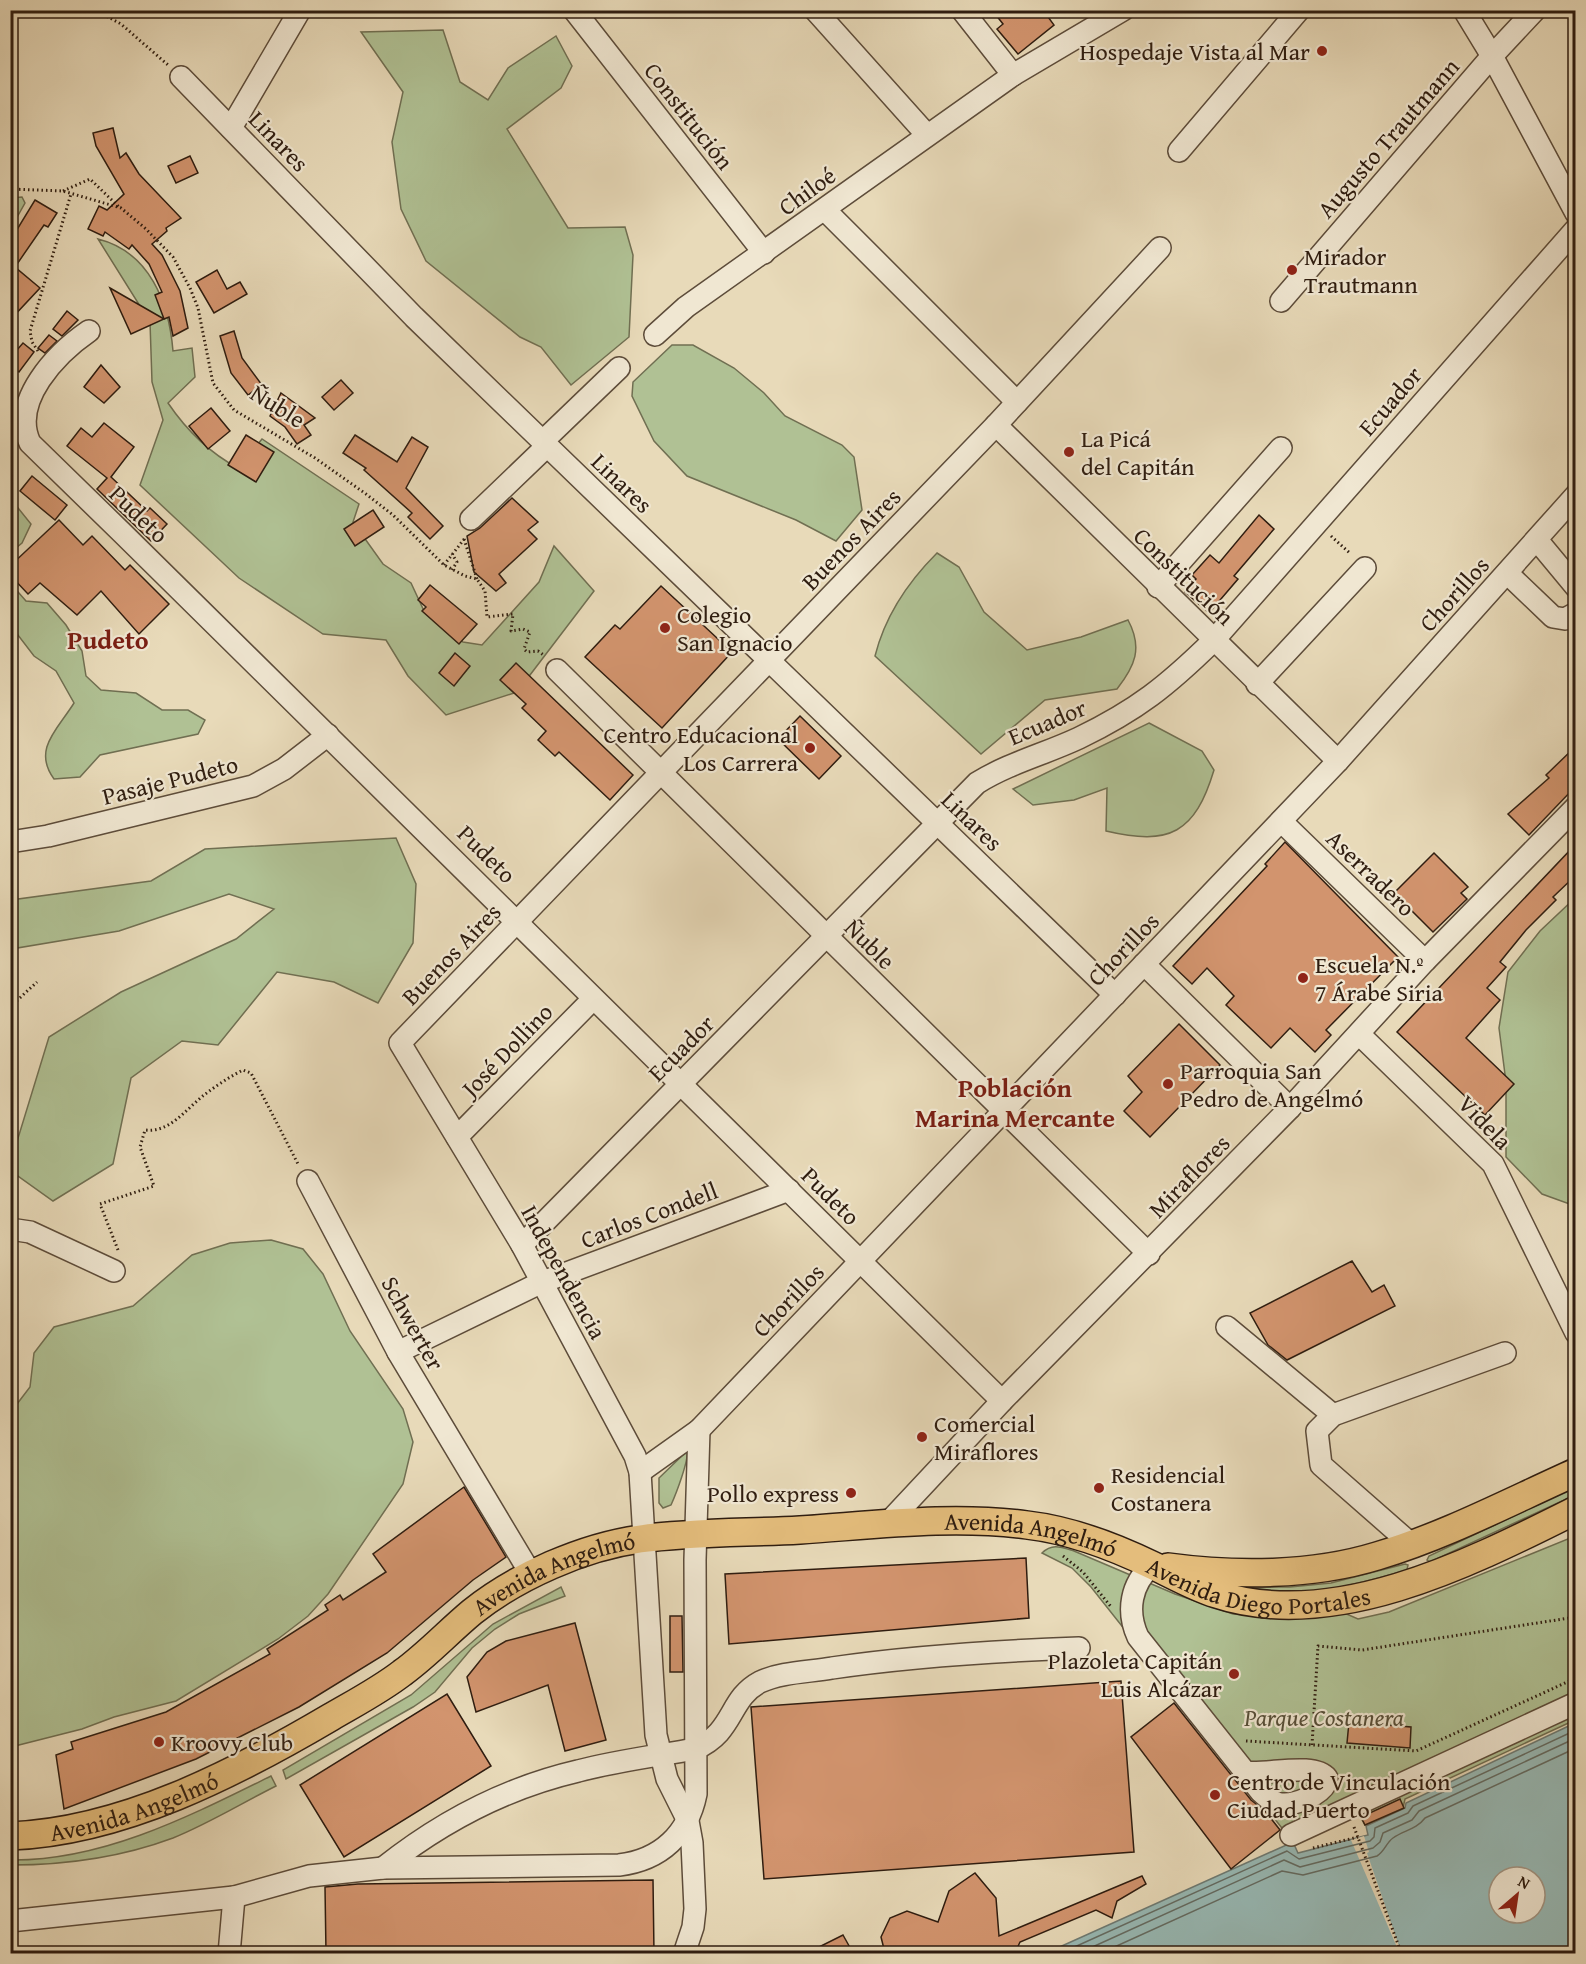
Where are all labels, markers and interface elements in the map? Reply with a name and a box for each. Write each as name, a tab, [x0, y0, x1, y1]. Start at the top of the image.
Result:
place label: Hospedaje Vista al Mar	[1080, 34, 1310, 69]
marker: Hospedaje Vista al Mar	[1315, 44, 1329, 58]
street label: Augusto Trautmann	[1309, 50, 1468, 226]
street label: Constitución	[636, 55, 743, 178]
street label: Linares	[241, 102, 317, 180]
street label: Chiloé	[771, 158, 843, 224]
place label: Mirador Trautmann	[1304, 239, 1418, 302]
marker: Mirador Trautmann	[1285, 263, 1299, 277]
street label: Ecuador	[1350, 358, 1430, 443]
street label: Ñuble	[244, 375, 312, 437]
place label: La Picá del Capitán	[1081, 421, 1195, 484]
street label: Linares	[583, 445, 661, 521]
marker: La Picá del Capitán	[1062, 445, 1076, 459]
street label: Pudeto	[101, 477, 177, 551]
street label: Buenos Aires	[793, 480, 909, 598]
street label: Constitución	[1126, 519, 1243, 633]
street label: Chorillos	[1411, 549, 1497, 639]
place label: Colegio San Ignacio	[677, 597, 793, 660]
district label: Pudeto	[67, 620, 149, 659]
marker: Colegio San Ignacio	[658, 621, 672, 635]
street label: Ecuador	[1002, 690, 1092, 754]
place label: Centro Educacional Los Carrera	[604, 717, 799, 780]
marker: Centro Educacional Los Carrera	[803, 741, 817, 755]
street label: Pasaje Pudeto	[98, 746, 242, 814]
street label: Linares	[933, 783, 1011, 859]
street label: Pudeto	[450, 817, 524, 891]
street label: Aserradero	[1319, 821, 1423, 925]
street label: Buenos Aires	[393, 895, 509, 1013]
street label: Chorillos	[1079, 904, 1167, 994]
street label: Ñuble	[837, 911, 903, 977]
place label: Escuela N.º 7 Árabe Siria	[1315, 947, 1443, 1010]
marker: Escuela N.º 7 Árabe Siria	[1296, 971, 1310, 985]
street label: José Dollino	[451, 995, 561, 1107]
street label: Ecuador	[640, 1007, 722, 1089]
place label: Parroquia San Pedro de Angelmó	[1180, 1053, 1363, 1116]
district label: Población Marina Mercante	[915, 1068, 1115, 1137]
marker: Parroquia San Pedro de Angelmó	[1161, 1077, 1175, 1091]
street label: Videla	[1450, 1087, 1520, 1158]
street label: Miraflores	[1140, 1126, 1238, 1226]
street label: Pudeto	[794, 1159, 868, 1233]
street label: Carlos Condell	[575, 1173, 723, 1257]
street label: Independencia	[513, 1198, 616, 1346]
street label: Chorillos	[744, 1255, 832, 1345]
street label: Schwerter	[373, 1270, 453, 1377]
place label: Comercial Miraflores	[934, 1406, 1038, 1469]
marker: Comercial Miraflores	[915, 1430, 929, 1444]
place label: Residencial Costanera	[1111, 1457, 1226, 1520]
place label: Pollo express	[707, 1476, 839, 1511]
marker: Residencial Costanera	[1092, 1481, 1106, 1495]
marker: Pollo express	[844, 1486, 858, 1500]
street label: Avenida Angelmó	[944, 1503, 1123, 1565]
street label: Avenida Angelmó	[465, 1523, 638, 1624]
street label: Avenida Diego Portales	[1141, 1547, 1374, 1623]
place label: Plazoleta Capitán Luis Alcázar	[1048, 1643, 1223, 1706]
marker: Plazoleta Capitán Luis Alcázar	[1227, 1667, 1241, 1681]
park label: Parque Costanera	[1243, 1700, 1404, 1735]
place label: Kroovy Club	[171, 1725, 293, 1760]
marker: Kroovy Club	[152, 1735, 166, 1749]
street label: Avenida Angelmó	[47, 1763, 224, 1850]
place label: Centro de Vinculación Ciudad Puerto	[1227, 1764, 1451, 1827]
marker: Centro de Vinculación Ciudad Puerto	[1208, 1788, 1222, 1802]
north arrow	[1487, 1865, 1547, 1925]
text: N	[1514, 1869, 1535, 1895]

